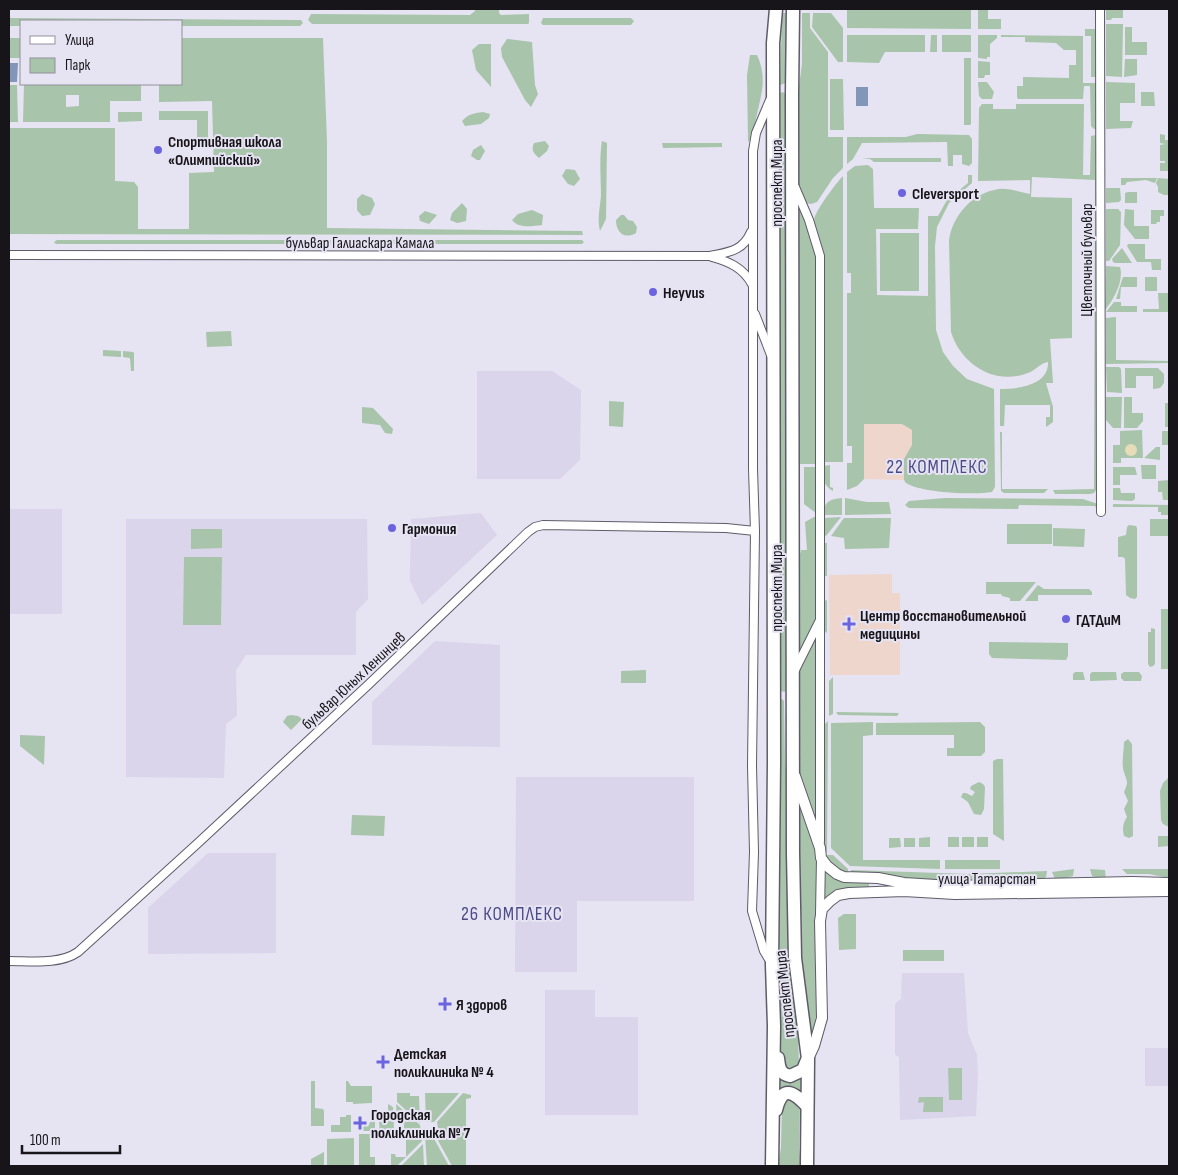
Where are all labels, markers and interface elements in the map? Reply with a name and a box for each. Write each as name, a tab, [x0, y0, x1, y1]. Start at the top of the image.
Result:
legend	[20, 20, 182, 85]
text: Улица	[65, 31, 94, 50]
text: Парк	[65, 56, 91, 75]
place label: Спортивная школа «Олимпийский»	[168, 133, 282, 170]
street label: проспект Мира	[768, 139, 787, 227]
marker: Спортивная школа «Олимпийский»	[152, 144, 164, 156]
place label: Cleversport	[912, 185, 979, 204]
marker: Cleversport	[896, 187, 908, 199]
street label: Цветочный бульвар	[1078, 203, 1097, 317]
street label: бульвар Галиаскара Камала	[286, 234, 434, 253]
place label: Heyvus	[663, 284, 705, 303]
marker: Heyvus	[647, 286, 659, 298]
district label: 22 КОМПЛЕКС	[886, 456, 988, 479]
place label: Гармония	[402, 520, 457, 539]
marker: Гармония	[386, 522, 398, 534]
street label: проспект Мира	[768, 544, 787, 632]
place label: Центр восстановительной медицины	[860, 607, 1026, 644]
place label: ГДТДиМ	[1076, 611, 1121, 630]
marker: ГДТДиМ	[1060, 613, 1072, 625]
marker: Центр восстановительной медицины	[842, 617, 856, 631]
street label: бульвар Юных Ленинцев	[298, 628, 410, 734]
street label: улица Татарстан	[938, 870, 1036, 889]
district label: 26 КОМПЛЕКС	[461, 903, 563, 926]
street label: проспект Мира	[771, 949, 800, 1038]
place label: Я здоров	[456, 996, 507, 1015]
marker: Я здоров	[438, 997, 452, 1011]
place label: Детская поликлиника № 4	[394, 1045, 494, 1082]
marker: Детская поликлиника № 4	[376, 1055, 390, 1069]
place label: Городская поликлиника № 7	[371, 1106, 470, 1143]
marker: Городская поликлиника № 7	[353, 1116, 367, 1130]
scale bar	[22, 1122, 120, 1154]
text: 100 m	[30, 1131, 61, 1150]

